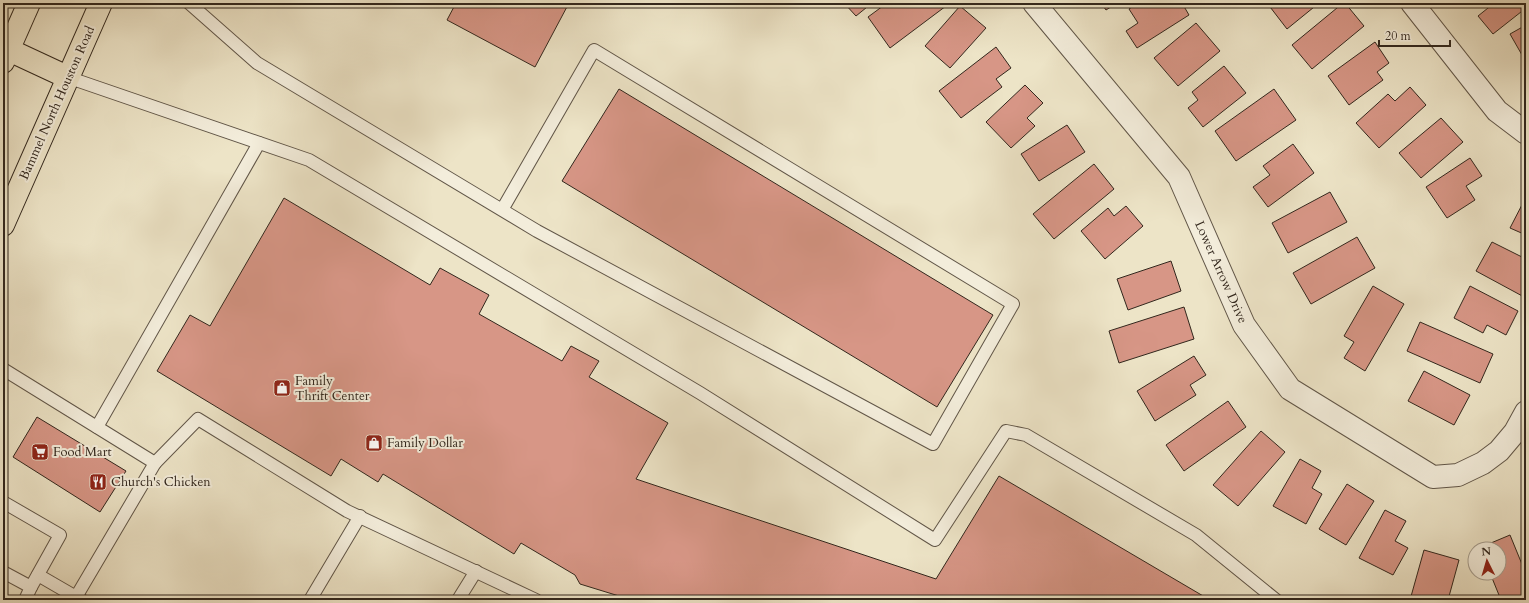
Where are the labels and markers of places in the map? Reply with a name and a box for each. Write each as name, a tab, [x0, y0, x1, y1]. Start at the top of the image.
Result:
place label: Family Thrift Center	[295, 372, 370, 405]
shop icon: Family Thrift Center	[272, 378, 292, 398]
shop icon: Family Dollar	[364, 433, 384, 453]
place label: Family Dollar	[387, 434, 463, 452]
supermarket icon: Food Mart	[30, 442, 50, 462]
place label: Food Mart	[53, 443, 112, 461]
restaurant icon: Church's Chicken	[88, 472, 108, 492]
place label: Church's Chicken	[111, 473, 211, 491]

